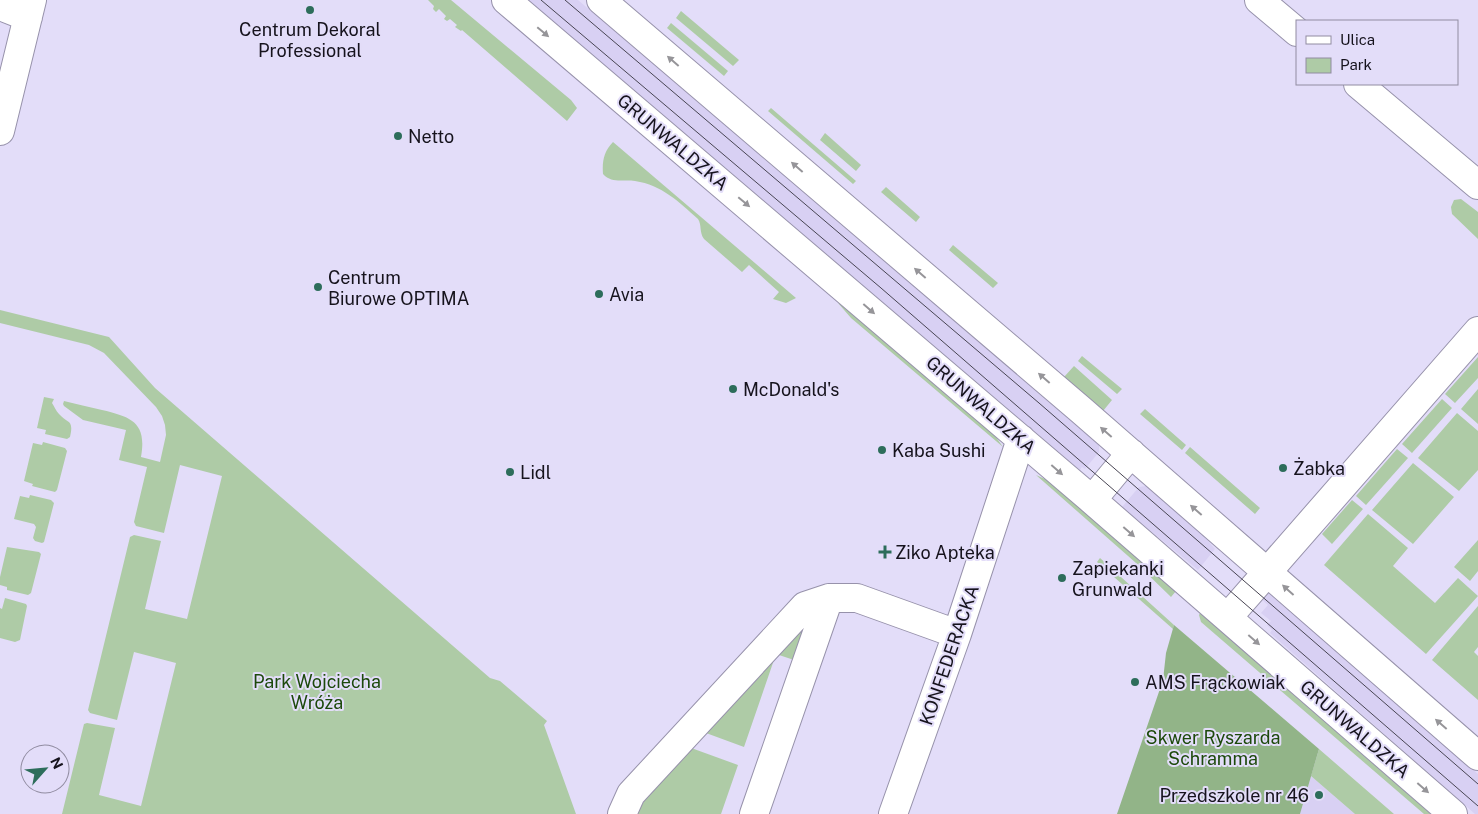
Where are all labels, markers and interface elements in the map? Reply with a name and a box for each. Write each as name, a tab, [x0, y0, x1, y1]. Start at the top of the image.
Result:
marker: Centrum Dekoral Professional	[304, 4, 316, 16]
place label: Centrum Dekoral Professional	[239, 19, 381, 61]
legend	[1296, 20, 1458, 85]
one-way arrow	[537, 26, 550, 37]
text: Ulica	[1340, 31, 1375, 48]
one-way arrow	[667, 56, 680, 67]
text: Park	[1340, 56, 1372, 73]
street label: GRUNWALDZKA	[613, 90, 733, 195]
place label: Netto	[408, 126, 454, 147]
marker: Netto	[392, 130, 404, 142]
one-way arrow	[791, 161, 803, 173]
one-way arrow	[737, 196, 749, 208]
place label: Centrum Biurowe OPTIMA	[328, 267, 470, 309]
one-way arrow	[914, 267, 927, 278]
marker: Centrum Biurowe OPTIMA	[312, 281, 324, 293]
place label: Avia	[609, 284, 644, 305]
marker: Avia	[593, 288, 605, 300]
one-way arrow	[863, 304, 876, 315]
street label: GRUNWALDZKA	[922, 352, 1040, 458]
one-way arrow	[1037, 373, 1050, 384]
place label: McDonald's	[743, 379, 839, 400]
marker: McDonald's	[727, 383, 739, 395]
one-way arrow	[1100, 426, 1113, 437]
place label: Kaba Sushi	[892, 440, 985, 461]
marker: Kaba Sushi	[876, 444, 888, 456]
place label: Żabka	[1293, 457, 1345, 479]
place label: Lidl	[520, 462, 551, 483]
marker: Żabka	[1277, 462, 1289, 474]
one-way arrow	[1050, 464, 1063, 475]
marker: Lidl	[504, 466, 516, 478]
one-way arrow	[1191, 504, 1203, 516]
one-way arrow	[1122, 526, 1135, 537]
place label: Ziko Apteka	[895, 542, 995, 563]
marker: Ziko Apteka	[879, 546, 891, 558]
place label: Zapiekanki Grunwald	[1072, 558, 1164, 600]
marker: Zapiekanki Grunwald	[1056, 572, 1068, 584]
street label: KONFEDERACKA	[915, 582, 983, 728]
one-way arrow	[1283, 584, 1295, 596]
one-way arrow	[1248, 635, 1261, 646]
park label: Park Wojciecha Wróża	[253, 671, 381, 713]
place label: AMS Frąckowiak	[1145, 672, 1285, 693]
marker: AMS Frąckowiak	[1129, 676, 1141, 688]
street label: GRUNWALDZKA	[1296, 676, 1414, 782]
one-way arrow	[1435, 718, 1448, 729]
park label: Skwer Ryszarda Schramma	[1146, 727, 1280, 769]
north arrow	[20, 744, 70, 794]
text: N	[47, 755, 66, 772]
one-way arrow	[1417, 782, 1429, 793]
place label: Przedszkole nr 46	[1160, 785, 1309, 806]
marker: Przedszkole nr 46	[1313, 789, 1325, 801]

